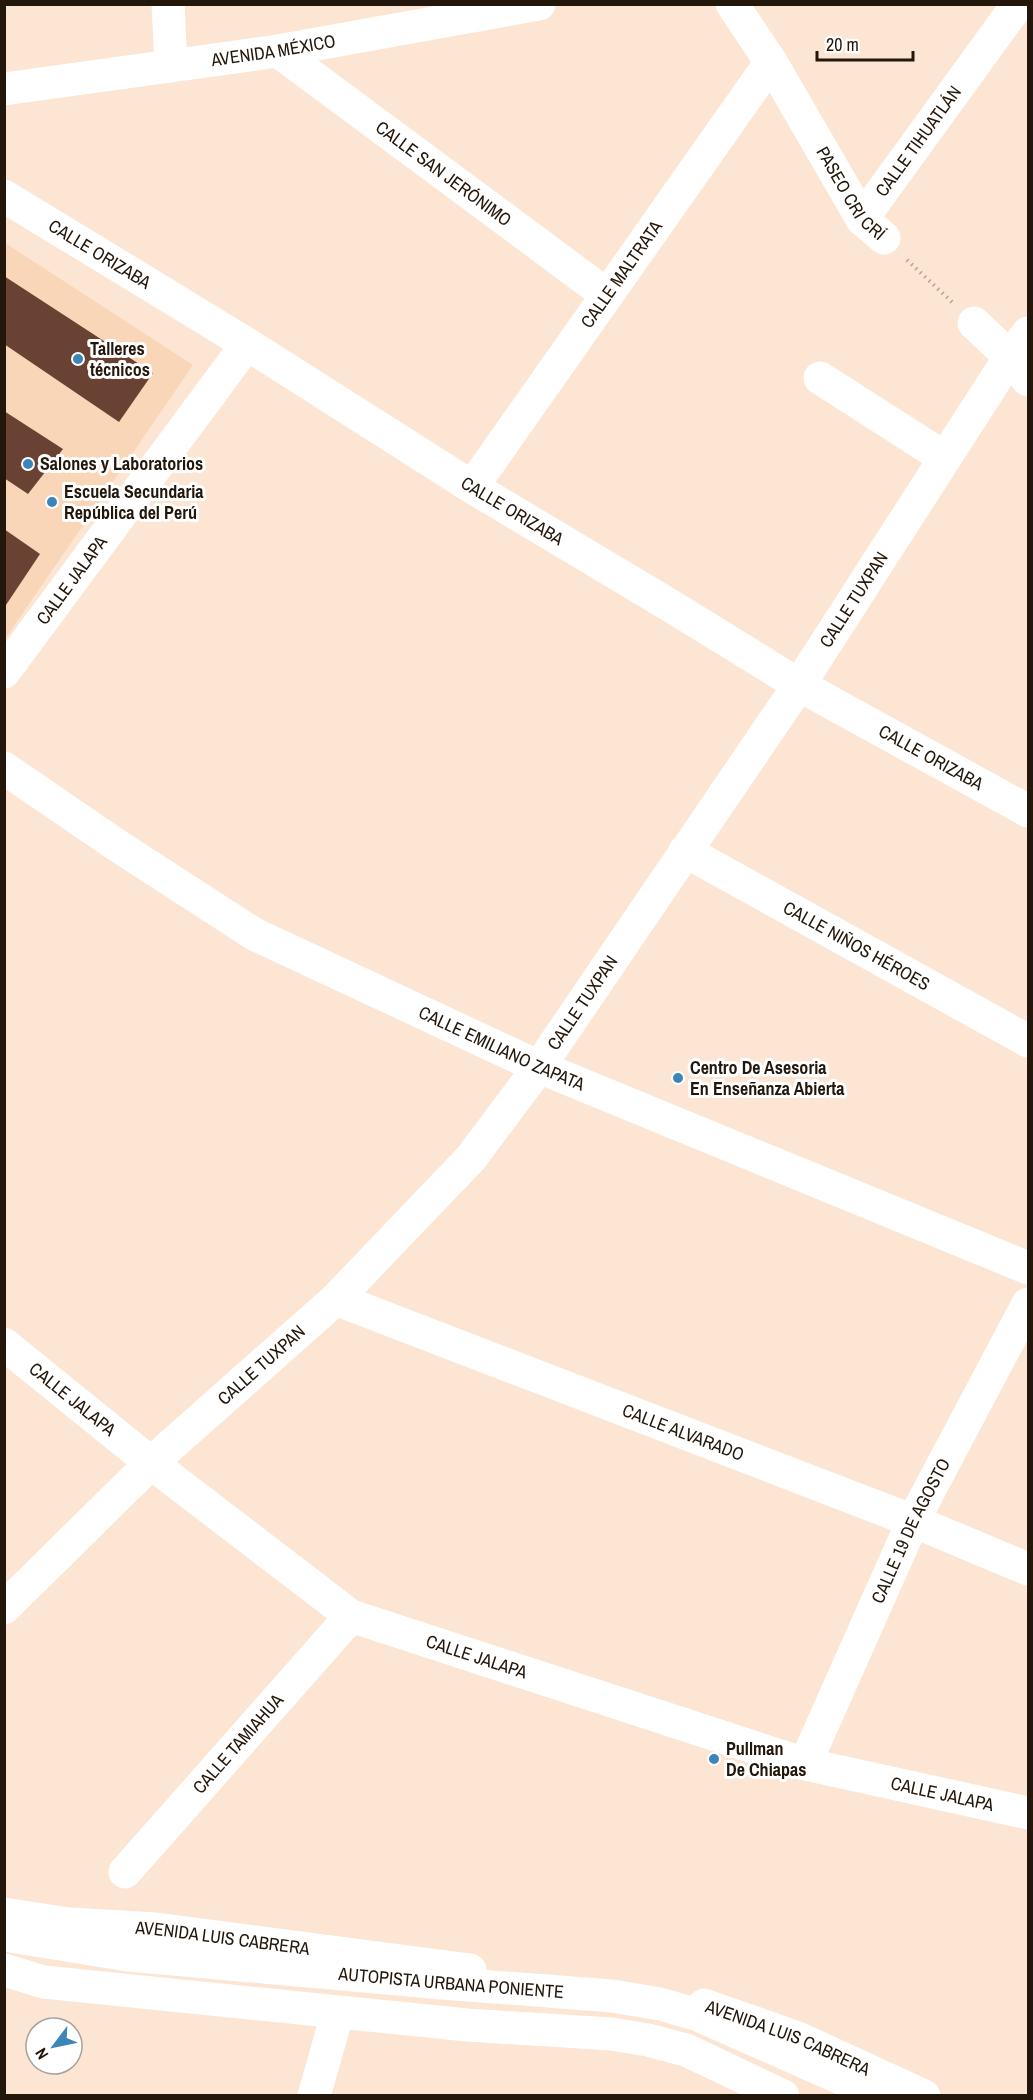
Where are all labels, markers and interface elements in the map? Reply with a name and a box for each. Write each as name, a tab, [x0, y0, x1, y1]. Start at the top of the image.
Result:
scale bar	[817, 24, 913, 62]
street label: AVENIDA MÉXICO	[209, 28, 337, 72]
text: 20 m	[826, 32, 859, 57]
street label: CALLE TIHUATLÁN	[869, 80, 967, 202]
street label: CALLE SAN JERÓNIMO	[371, 115, 517, 232]
street label: PASEO CRI CRÍ	[811, 142, 892, 246]
street label: CALLE ORIZABA	[44, 213, 156, 295]
street label: CALLE MALTRATA	[575, 215, 668, 333]
place label: Talleres técnicos	[90, 336, 150, 382]
marker: Talleres técnicos	[71, 352, 85, 366]
place label: Salones y Laboratorios	[40, 451, 203, 476]
marker: Salones y Laboratorios	[21, 457, 35, 471]
street label: CALLE ORIZABA	[456, 470, 569, 551]
place label: Escuela Secundaria República del Perú	[64, 479, 204, 525]
marker: Escuela Secundaria República del Perú	[45, 495, 59, 509]
street label: CALLE JALAPA	[30, 530, 113, 630]
street label: CALLE TUXPAN	[813, 547, 894, 652]
street label: CALLE ORIZABA	[874, 718, 988, 796]
street label: CALLE NIÑOS HÉROES	[779, 895, 935, 996]
street label: CALLE TUXPAN	[541, 950, 623, 1055]
street label: CALLE EMILIANO ZAPATA	[415, 1000, 589, 1097]
place label: Centro De Asesoria En Enseñanza Abierta	[690, 1055, 845, 1101]
marker: Centro De Asesoria En Enseñanza Abierta	[671, 1071, 685, 1085]
street label: CALLE TUXPAN	[212, 1319, 310, 1410]
street label: CALLE JALAPA	[24, 1356, 121, 1442]
street label: CALLE ALVARADO	[619, 1397, 748, 1467]
street label: CALLE 19 DE AGOSTO	[865, 1454, 956, 1607]
street label: CALLE JALAPA	[423, 1628, 531, 1685]
street label: CALLE TAMIAHUA	[187, 1688, 289, 1799]
place label: Pullman De Chiapas	[726, 1736, 806, 1782]
marker: Pullman De Chiapas	[707, 1752, 721, 1766]
street label: CALLE JALAPA	[888, 1770, 996, 1817]
street label: AVENIDA LUIS CABRERA	[134, 1915, 311, 1961]
street label: AUTOPISTA URBANA PONIENTE	[336, 1961, 565, 2004]
street label: AVENIDA LUIS CABRERA	[701, 1993, 875, 2082]
north arrow	[24, 2016, 84, 2076]
text: N	[29, 2044, 53, 2064]

